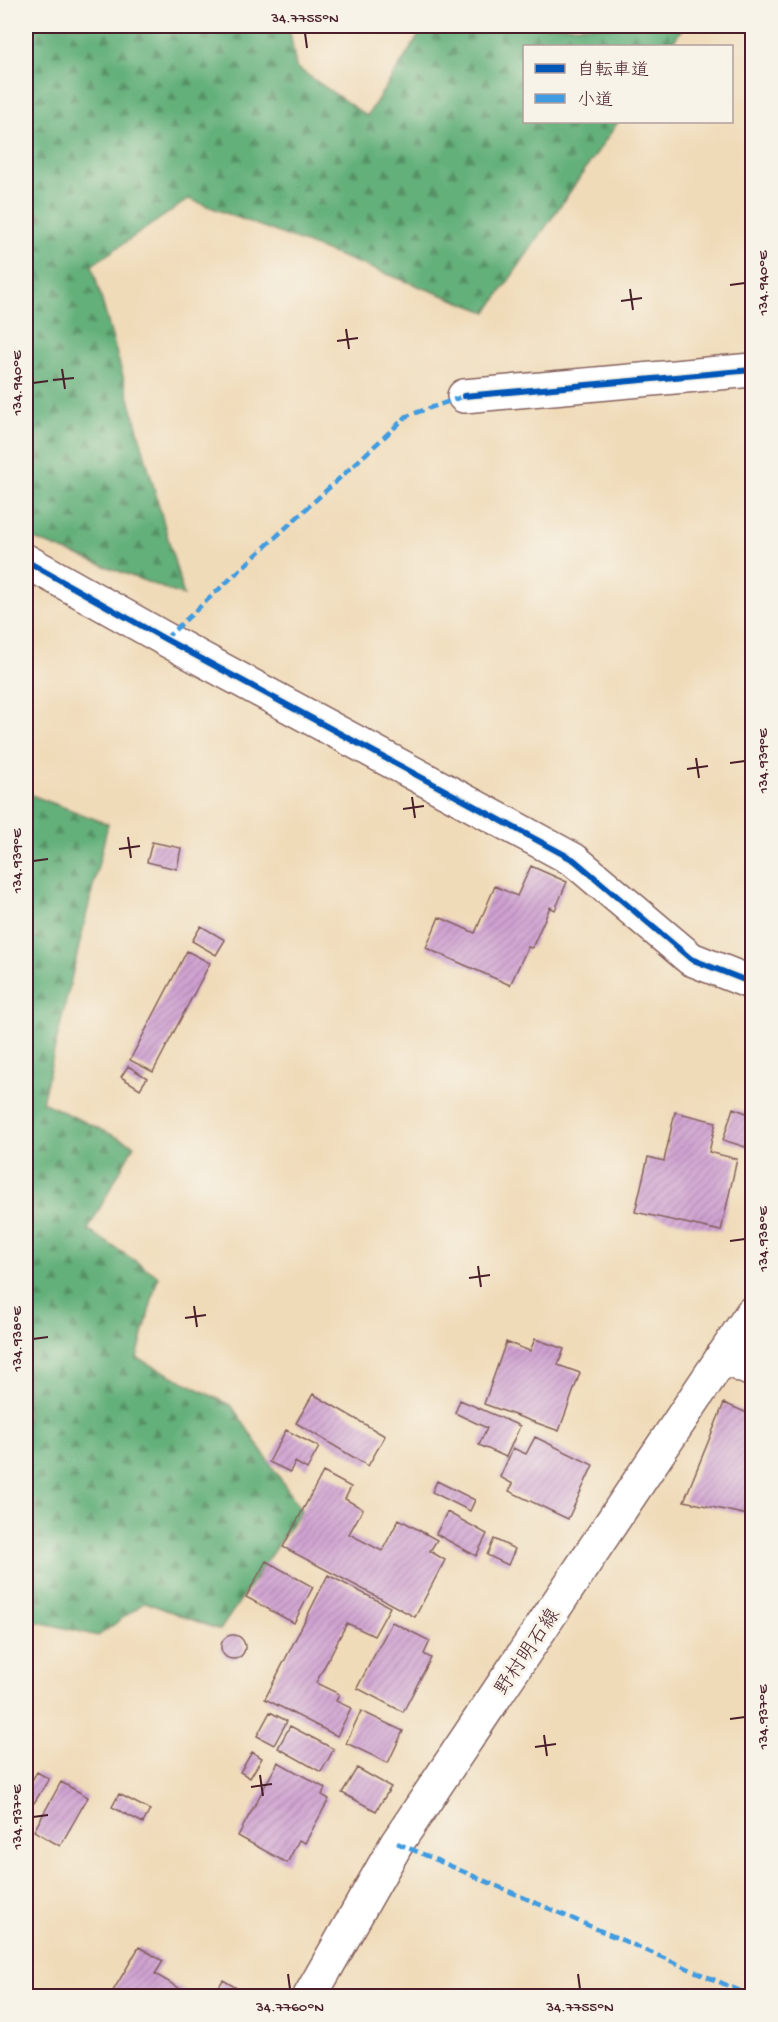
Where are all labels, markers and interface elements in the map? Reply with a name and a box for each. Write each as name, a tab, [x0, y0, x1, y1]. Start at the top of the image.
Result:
text: 34.7755°N	[270, 10, 339, 28]
legend	[523, 45, 733, 123]
text: 自転車道	[577, 60, 649, 82]
text: 小道	[577, 90, 613, 112]
text: 134.940°E	[755, 250, 773, 316]
text: 134.940°E	[9, 350, 27, 416]
text: 134.939°E	[755, 728, 773, 794]
text: 134.939°E	[9, 828, 27, 894]
text: 134.938°E	[755, 1206, 773, 1273]
text: 134.938°E	[9, 1306, 27, 1373]
street label: 野村明石線	[491, 1605, 566, 1701]
text: 134.937°E	[755, 1684, 773, 1750]
text: 134.937°E	[9, 1784, 27, 1850]
text: 34.7760°N	[255, 1999, 324, 2017]
text: 34.7755°N	[545, 1999, 614, 2017]

